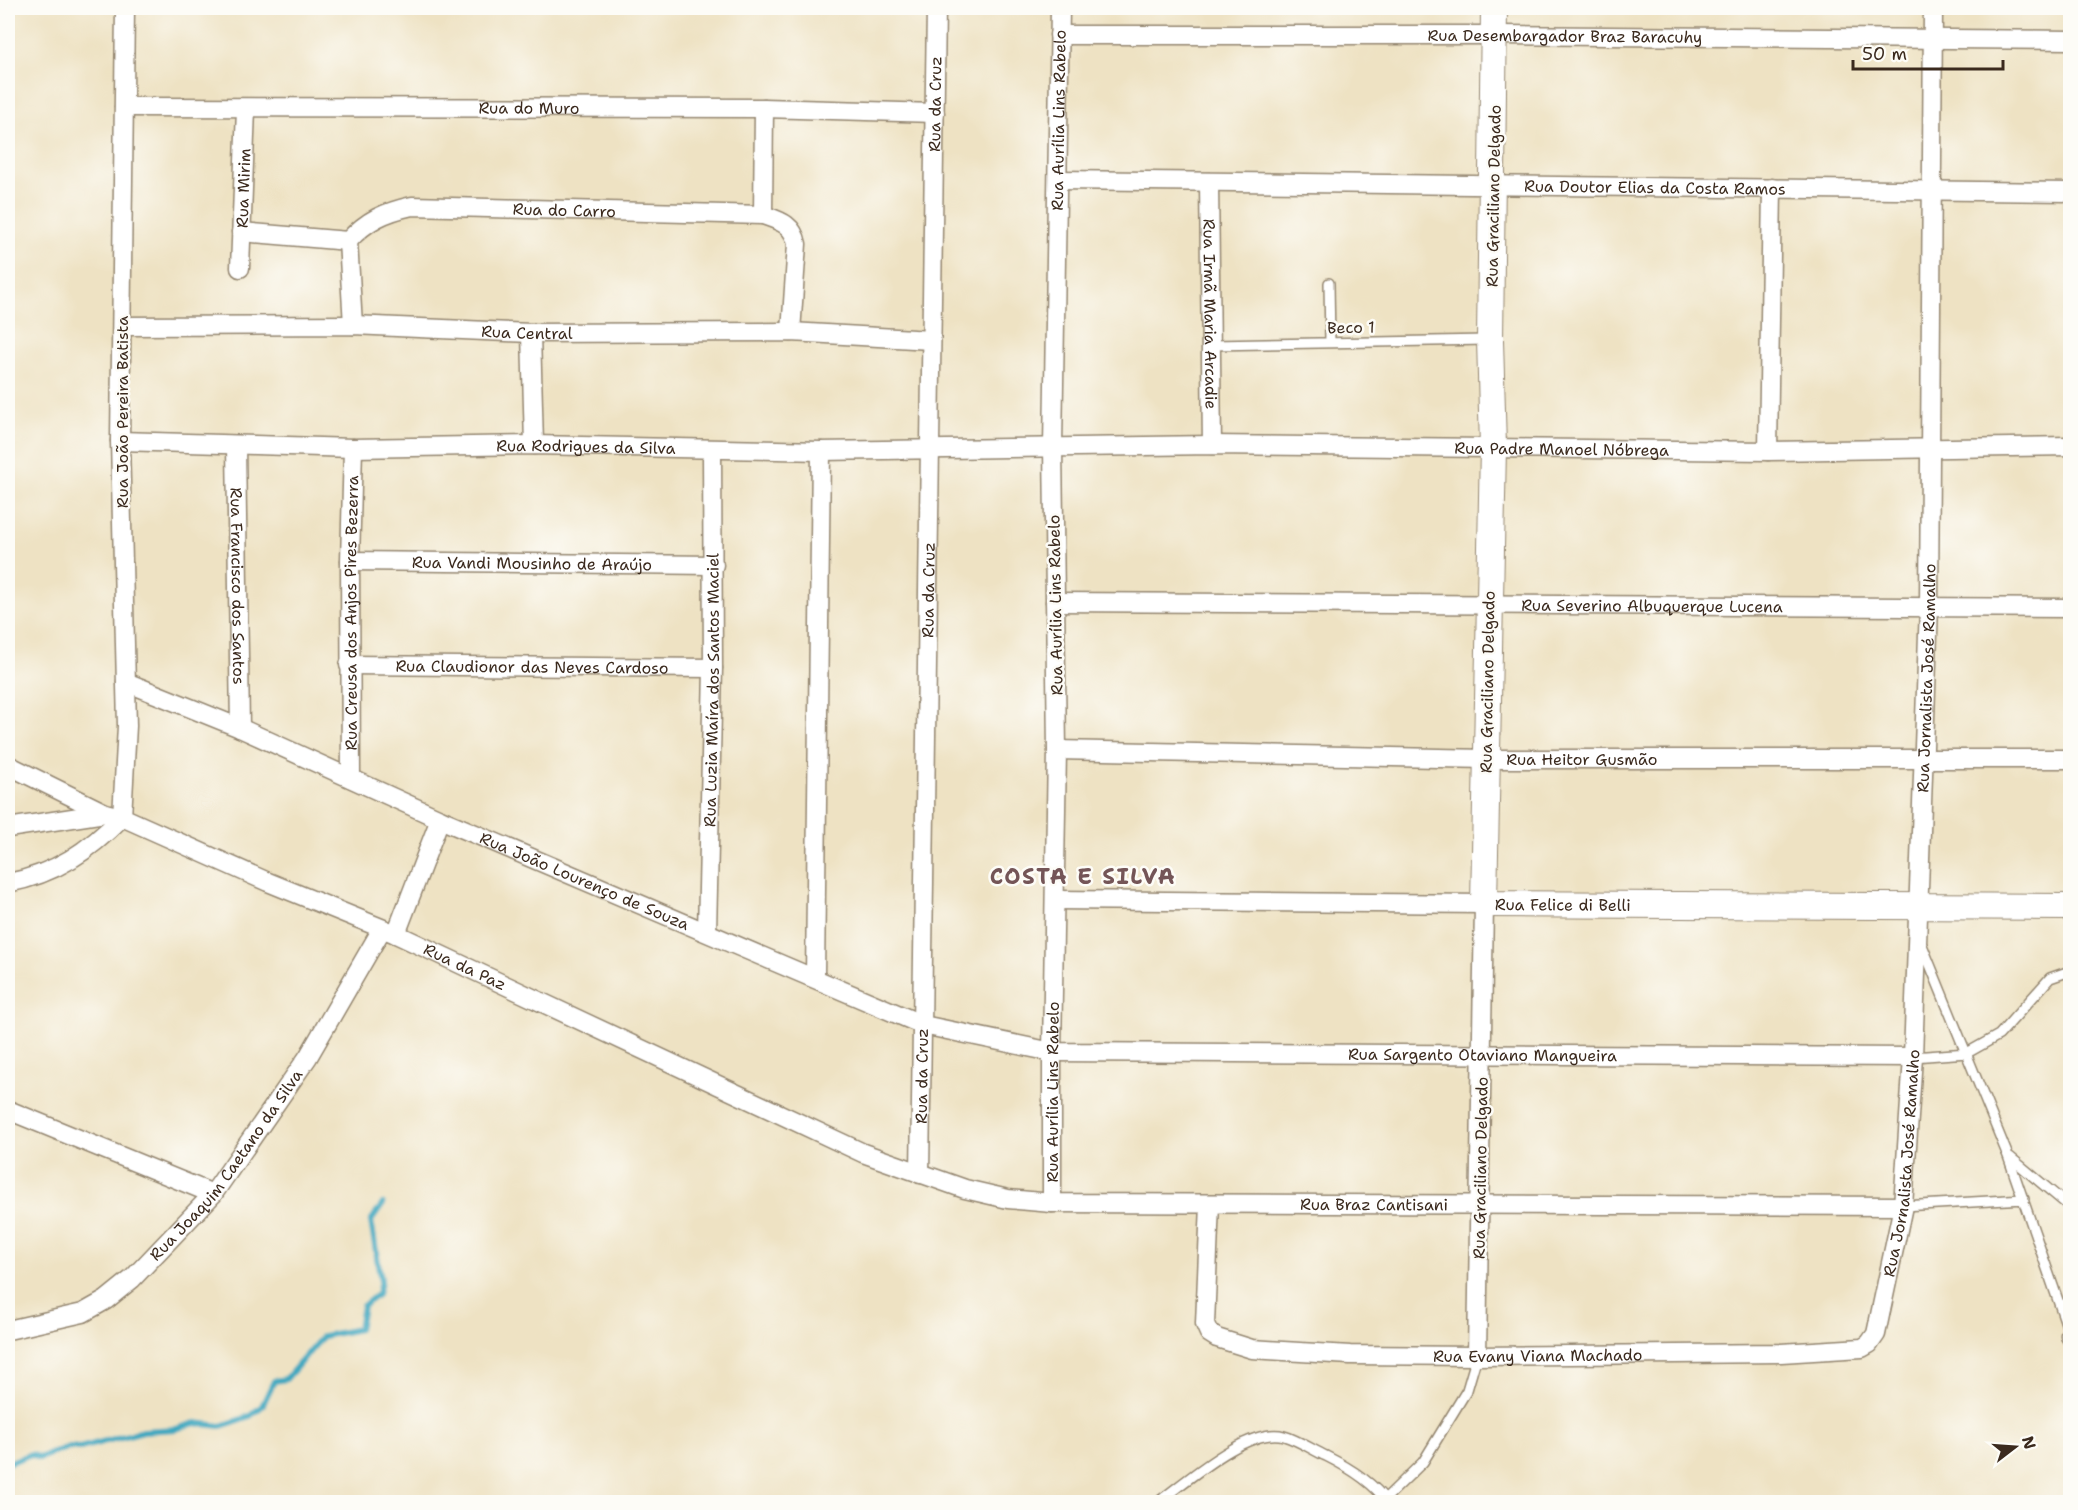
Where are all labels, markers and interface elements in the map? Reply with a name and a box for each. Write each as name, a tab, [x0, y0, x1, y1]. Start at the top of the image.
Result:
street label: Rua Desembargador Braz Baracuhy	[1428, 25, 1702, 48]
street label: Rua Aurília Lins Rabelo	[1047, 30, 1071, 211]
scale bar	[1853, 33, 2003, 71]
text: 50 m	[1862, 42, 1907, 66]
street label: Rua da Cruz	[924, 56, 946, 152]
street label: Rua do Muro	[478, 98, 580, 119]
street label: Rua Graciliano Delgado	[1481, 105, 1506, 287]
street label: Rua Mirim	[232, 148, 256, 228]
street label: Rua Doutor Elias da Costa Ramos	[1524, 176, 1786, 200]
street label: Rua do Carro	[512, 199, 616, 222]
street label: Rua Irmã Maria Arcadie	[1198, 219, 1222, 409]
street label: Rua João Pereira Batista	[112, 316, 133, 508]
street label: Beco 1	[1327, 317, 1375, 338]
street label: Rua Central	[481, 321, 573, 344]
street label: Rua Rodrigues da Silva	[496, 435, 676, 459]
street label: Rua Padre Manoel Nóbrega	[1454, 438, 1669, 461]
street label: Rua Creusa dos Anjos Pires Bezerra	[340, 475, 363, 751]
street label: Rua Francisco dos Santos	[226, 487, 249, 685]
street label: Rua Aurília Lins Rabelo	[1043, 514, 1068, 696]
street label: Rua da Cruz	[917, 542, 940, 638]
street label: Rua Vandi Mousinho de Araújo	[412, 552, 652, 575]
street label: Rua Luzia Maíra dos Santos Maciel	[699, 553, 724, 827]
street label: Rua Jornalista José Ramalho	[1912, 563, 1940, 793]
street label: Rua Graciliano Delgado	[1475, 591, 1500, 773]
street label: Rua Severino Albuquerque Lucena	[1521, 595, 1783, 617]
street label: Rua Claudionor das Neves Cardoso	[395, 655, 669, 679]
street label: Rua Heitor Gusmão	[1506, 749, 1657, 770]
street label: Rua João Lourenço de Souza	[477, 827, 692, 935]
district label: COSTA E SILVA	[990, 862, 1176, 891]
street label: Rua Felice di Belli	[1495, 894, 1631, 916]
street label: Rua da Paz	[420, 939, 510, 995]
street label: Rua Aurília Lins Rabelo	[1042, 1001, 1064, 1182]
street label: Rua da Cruz	[911, 1028, 933, 1124]
street label: Rua Sargento Otaviano Mangueira	[1348, 1044, 1617, 1066]
street label: Rua Jornalista José Ramalho	[1878, 1049, 1924, 1279]
street label: Rua Joaquim Caetano da Silva	[145, 1065, 307, 1265]
street label: Rua Graciliano Delgado	[1468, 1077, 1493, 1259]
street label: Rua Braz Cantisani	[1300, 1194, 1448, 1215]
street label: Rua Evany Viana Machado	[1433, 1344, 1643, 1367]
north arrow	[1985, 1417, 2045, 1477]
text: N	[2017, 1434, 2041, 1452]

